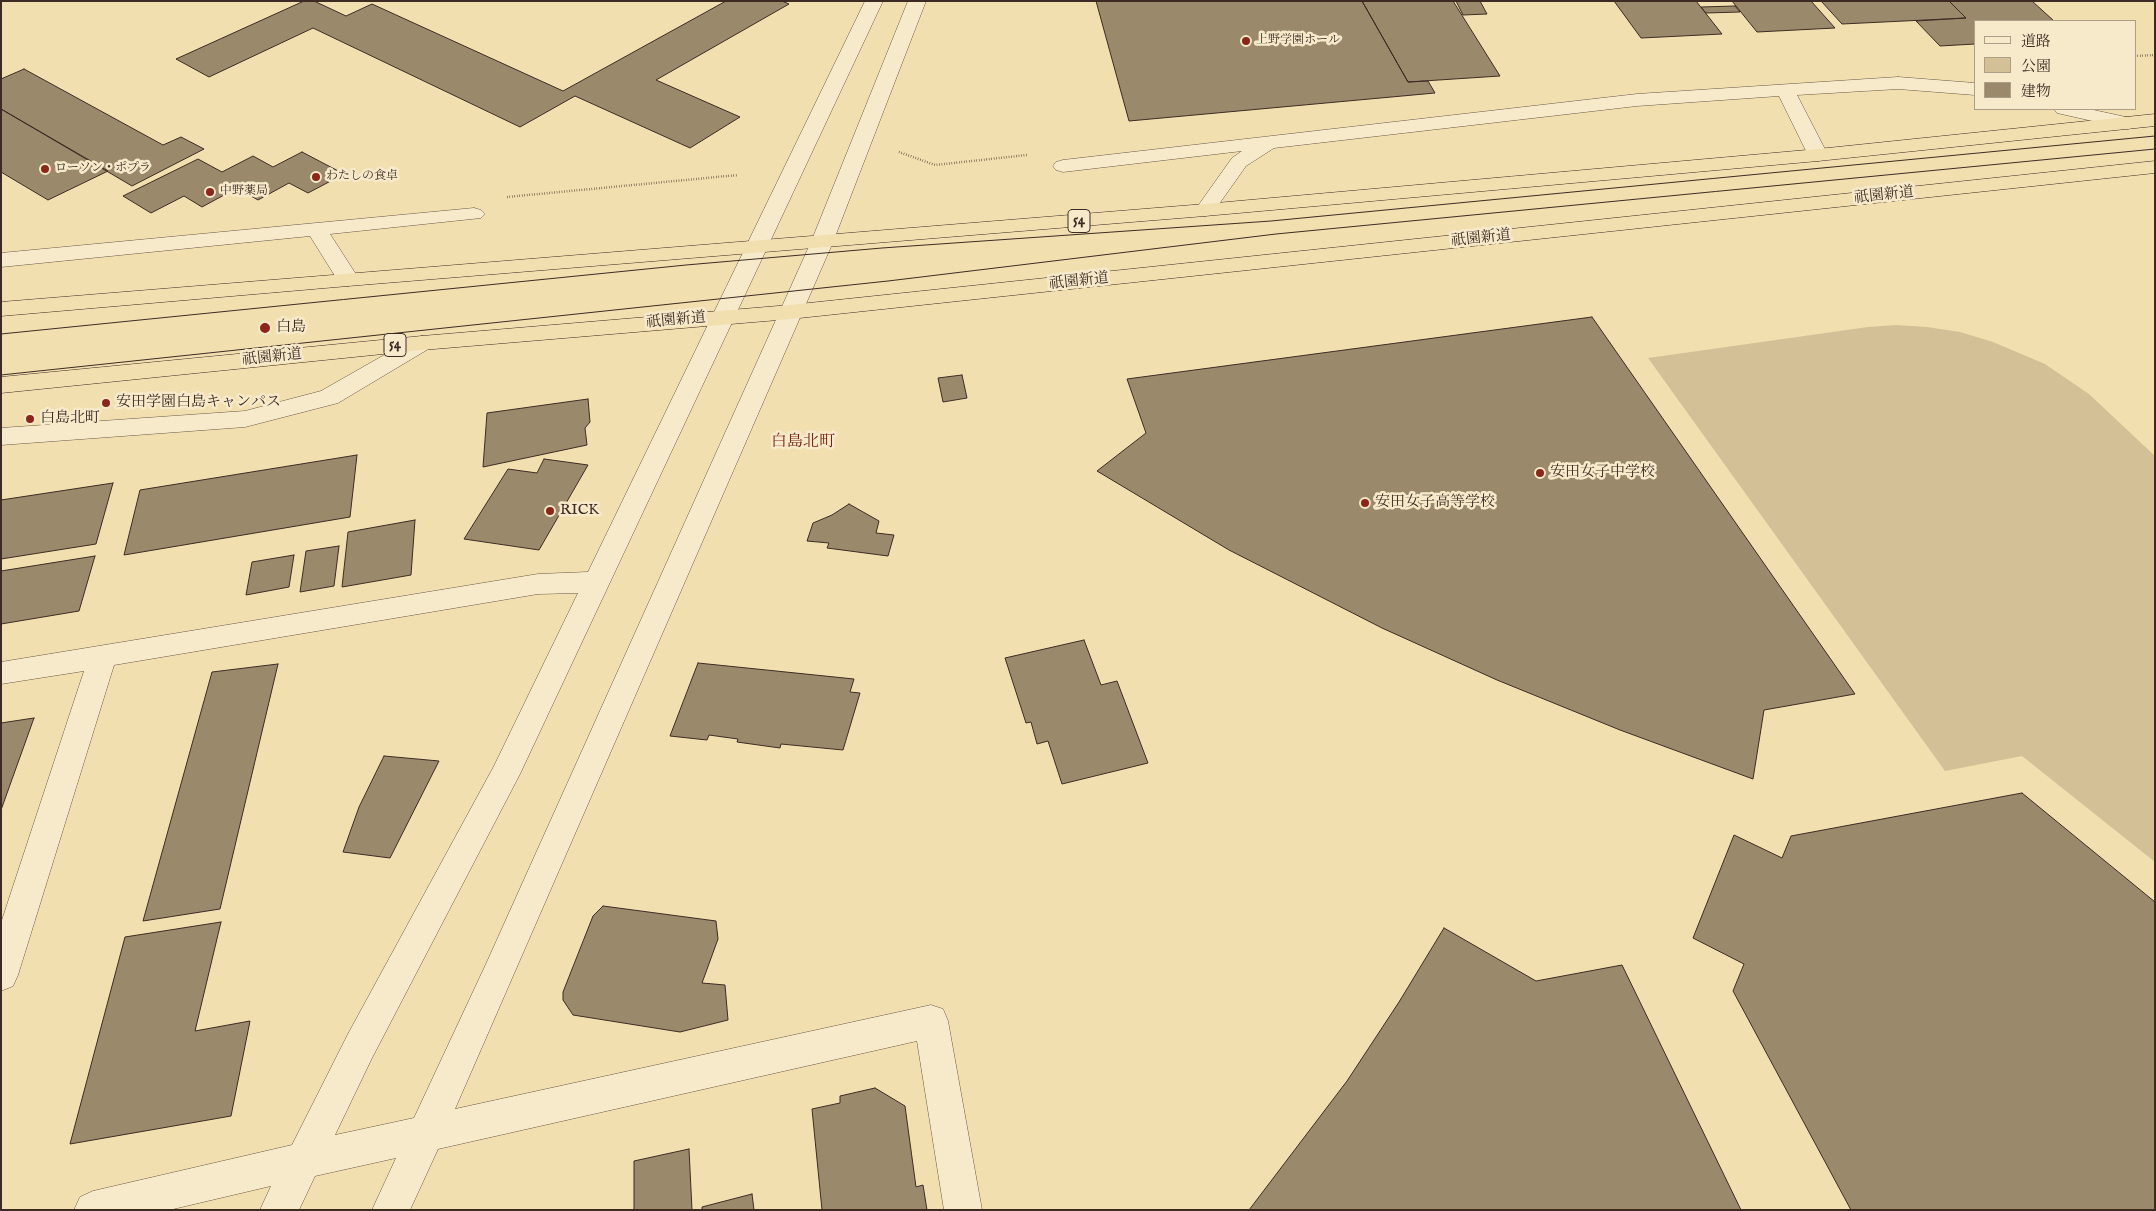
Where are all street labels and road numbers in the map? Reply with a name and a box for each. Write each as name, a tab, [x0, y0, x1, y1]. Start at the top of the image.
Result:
street label: 祇園新道	[1853, 184, 1915, 208]
road number: 54	[1068, 210, 1090, 232]
street label: 祇園新道	[1450, 227, 1512, 251]
street label: 祇園新道	[1048, 270, 1110, 294]
street label: 祇園新道	[645, 309, 707, 333]
road number: 54	[384, 334, 406, 356]
street label: 祇園新道	[241, 346, 303, 370]

